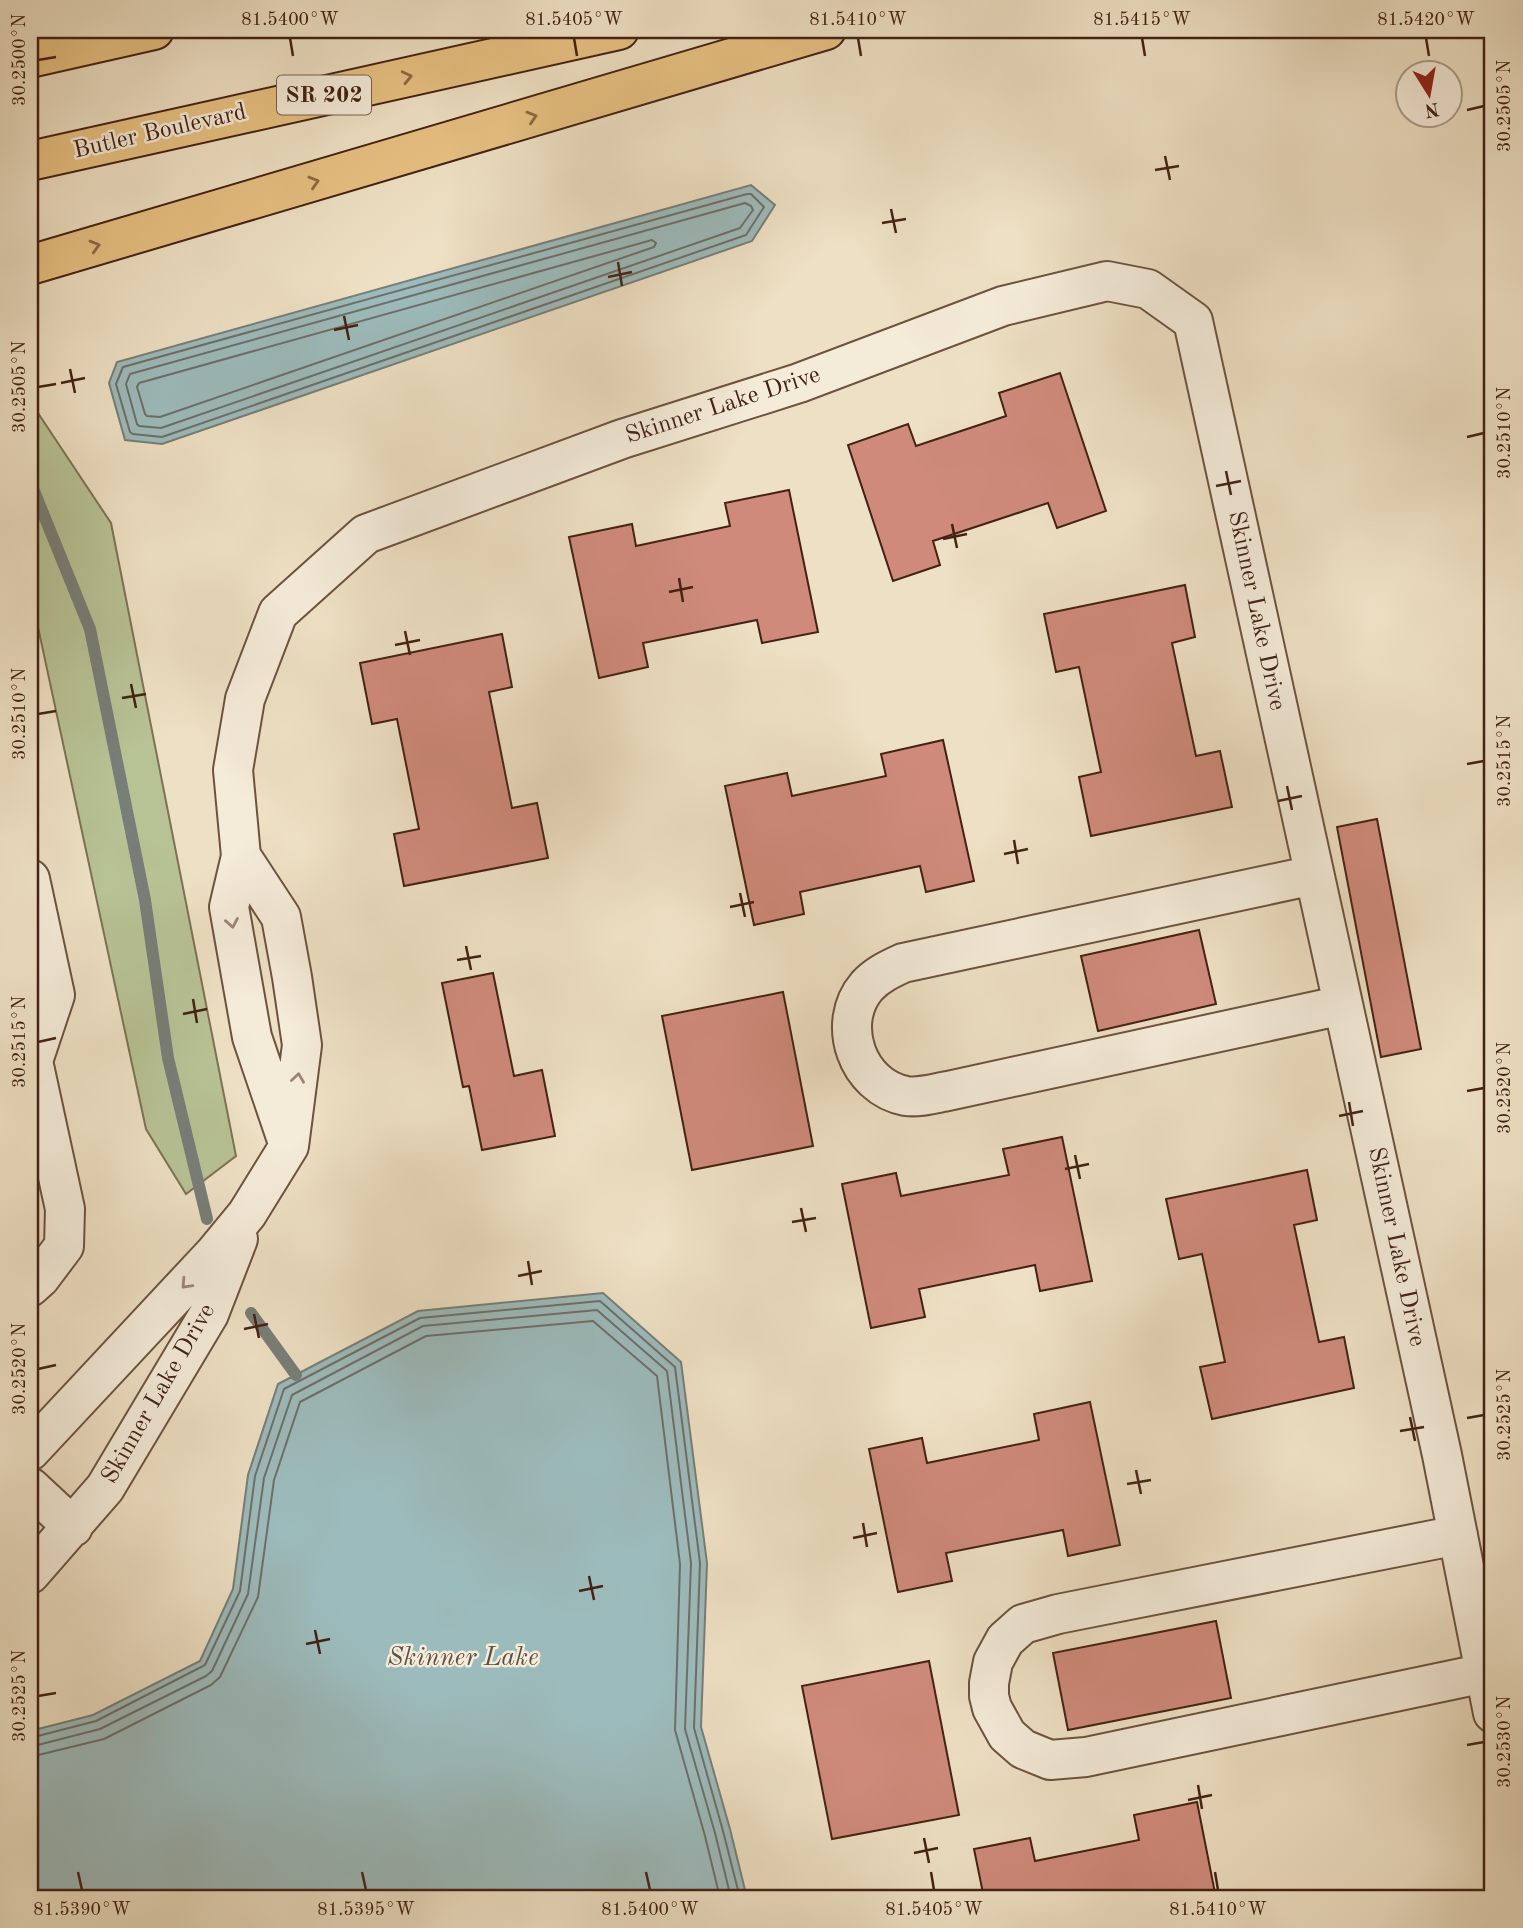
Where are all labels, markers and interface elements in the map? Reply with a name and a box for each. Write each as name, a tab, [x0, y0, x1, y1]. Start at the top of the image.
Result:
text: 81.5400°W	[241, 11, 339, 29]
text: 81.5405°W	[525, 11, 623, 29]
text: 81.5410°W	[809, 11, 907, 29]
text: 81.5415°W	[1093, 11, 1191, 29]
text: 81.5420°W	[1377, 11, 1475, 29]
text: 30.2500°N	[11, 14, 29, 106]
north arrow	[1394, 60, 1464, 130]
text: 30.2505°N	[1496, 60, 1514, 152]
one-way arrow	[401, 70, 413, 85]
road number: SR 202	[277, 76, 371, 114]
text: N	[1422, 98, 1441, 119]
street label: Butler Boulevard	[71, 100, 249, 164]
one-way arrow	[526, 111, 538, 126]
one-way arrow	[307, 175, 319, 190]
one-way arrow	[89, 239, 101, 254]
text: 30.2505°N	[11, 341, 29, 433]
street label: Skinner Lake Drive	[623, 363, 823, 449]
text: 30.2510°N	[1496, 387, 1514, 479]
street label: Skinner Lake Drive	[1223, 509, 1289, 713]
text: 30.2510°N	[11, 668, 29, 760]
text: 30.2515°N	[1496, 715, 1514, 807]
one-way arrow	[223, 917, 238, 929]
text: 30.2515°N	[11, 996, 29, 1088]
text: 30.2520°N	[1496, 1042, 1514, 1134]
one-way arrow	[290, 1073, 305, 1084]
street label: Skinner Lake Drive	[1363, 1145, 1429, 1349]
one-way arrow	[182, 1276, 194, 1289]
street label: Skinner Lake Drive	[98, 1300, 220, 1488]
text: 30.2520°N	[11, 1323, 29, 1415]
text: 30.2525°N	[1496, 1369, 1514, 1461]
water label: Skinner Lake	[387, 1645, 539, 1671]
text: 30.2525°N	[11, 1650, 29, 1742]
text: 30.2530°N	[1496, 1696, 1514, 1788]
text: 81.5390°W	[33, 1901, 131, 1919]
text: 81.5395°W	[317, 1901, 415, 1919]
text: 81.5400°W	[601, 1901, 699, 1919]
text: 81.5405°W	[885, 1901, 983, 1919]
text: 81.5410°W	[1169, 1901, 1267, 1919]

